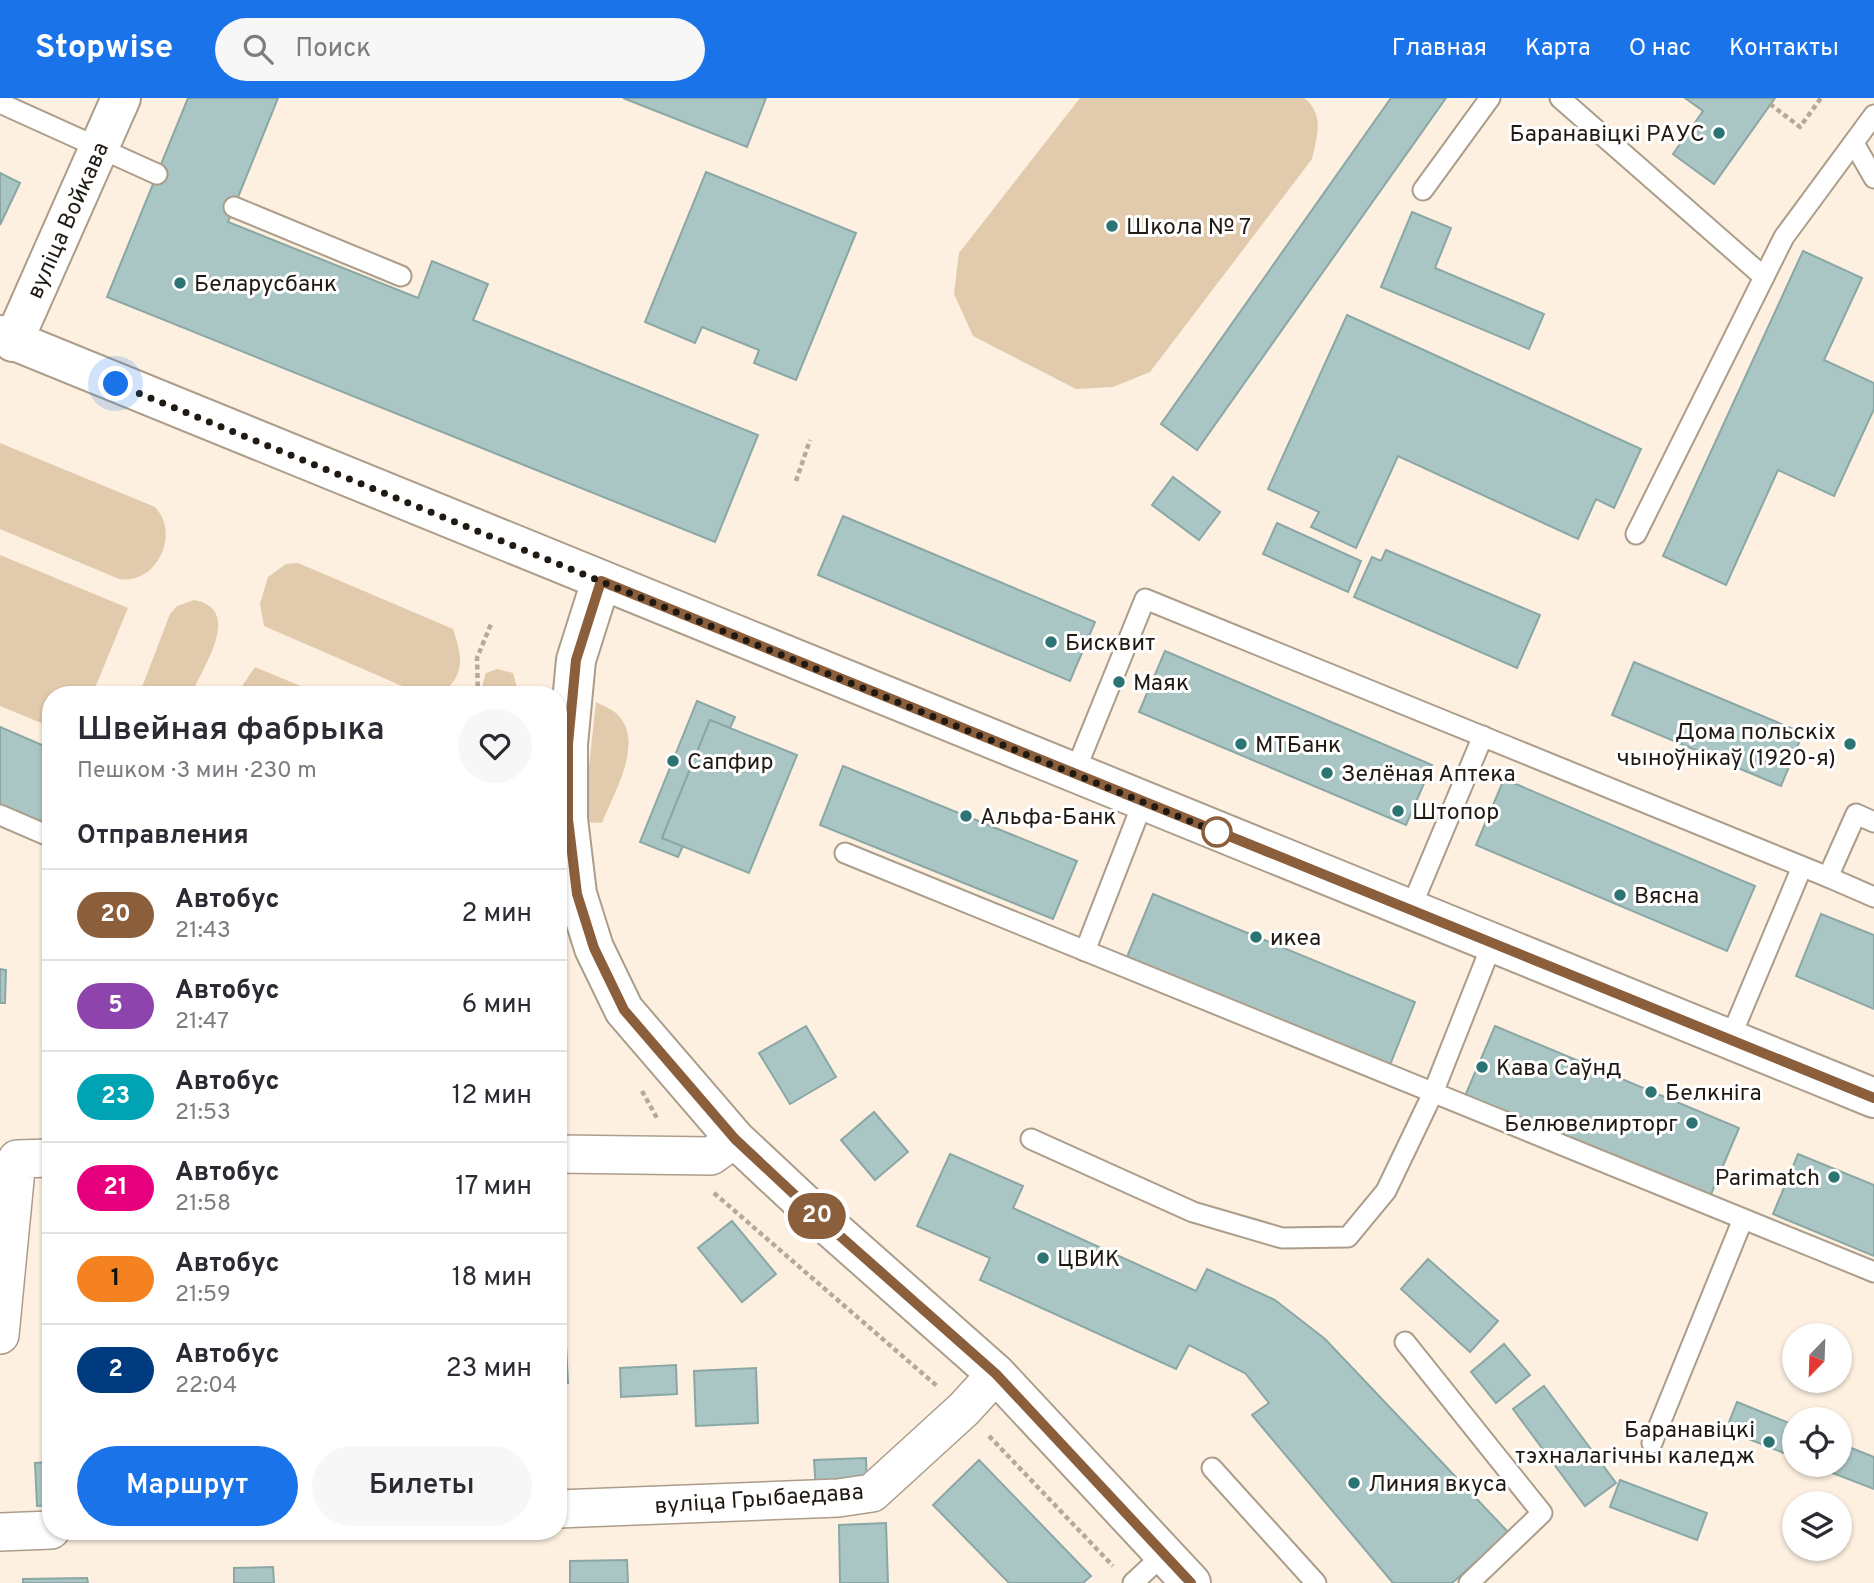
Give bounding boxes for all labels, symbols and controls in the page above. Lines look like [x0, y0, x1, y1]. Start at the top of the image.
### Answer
search box [215, 18, 705, 81]
text: Stopwise [35, 28, 173, 70]
icon: search [239, 30, 277, 68]
text: Поиск [295, 33, 371, 66]
text: Главная [1392, 34, 1487, 64]
text: Карта [1525, 34, 1591, 64]
text: О нас [1629, 34, 1691, 64]
text: Контакты [1729, 34, 1839, 64]
place label: Баранавіцкі РАУС [1510, 121, 1705, 150]
marker: Баранавіцкі РАУС [1711, 125, 1727, 141]
street label: вуліца Войкава [22, 138, 117, 304]
place label: Школа № 7 [1126, 214, 1251, 243]
marker: Школа № 7 [1104, 218, 1120, 234]
place label: Беларусбанк [194, 271, 337, 300]
marker: Беларусбанк [172, 275, 188, 291]
your location [98, 366, 133, 401]
place label: Бисквит [1065, 630, 1155, 659]
marker: Бисквит [1043, 634, 1059, 650]
place label: Маяк [1133, 670, 1189, 699]
marker: Маяк [1111, 674, 1127, 690]
button: heart [458, 709, 532, 783]
text: Швейная фабрыка [77, 710, 385, 752]
place label: Дома польскіх чыноўнікаў (1920-я) [1616, 719, 1836, 774]
place label: МТБанк [1255, 732, 1341, 761]
marker: МТБанк [1233, 736, 1249, 752]
marker: Дома польскіх чыноўнікаў (1920-я) [1842, 736, 1858, 752]
place label: Сапфир [687, 749, 773, 778]
marker: Сапфир [665, 753, 681, 769]
text: Пешком · 3 мин · 230 m [77, 757, 317, 786]
place label: Зелёная Аптека [1341, 761, 1516, 790]
marker: Зелёная Аптека [1319, 765, 1335, 781]
place label: Штопор [1412, 799, 1499, 828]
marker: Штопор [1390, 803, 1406, 819]
place label: Альфа-Банк [980, 804, 1117, 833]
marker: Альфа-Банк [958, 808, 974, 824]
unlabelled marker [1202, 817, 1232, 847]
text: Отправления [77, 820, 249, 853]
place label: Вясна [1634, 883, 1699, 912]
text: Автобус [175, 884, 280, 917]
marker: Вясна [1612, 887, 1628, 903]
text: 2 мин [461, 898, 532, 931]
text: 20 [100, 900, 131, 930]
text: 21:43 [175, 917, 231, 946]
place label: икеа [1270, 925, 1321, 954]
marker: икеа [1248, 929, 1264, 945]
text: Автобус [175, 975, 280, 1008]
text: 6 мин [462, 989, 532, 1022]
text: 5 [108, 991, 123, 1021]
text: 21:47 [175, 1008, 229, 1037]
place label: Кава Саўнд [1496, 1055, 1622, 1084]
marker: Кава Саўнд [1474, 1059, 1490, 1075]
text: Автобус [175, 1066, 280, 1099]
text: 12 мин [452, 1080, 532, 1113]
place label: Белкніга [1665, 1080, 1762, 1109]
text: 23 [101, 1082, 130, 1112]
marker: Белкніга [1643, 1084, 1659, 1100]
text: 21:53 [175, 1099, 231, 1128]
place label: Белювелирторг [1504, 1111, 1678, 1140]
marker: Белювелирторг [1684, 1115, 1700, 1131]
text: Автобус [175, 1157, 280, 1190]
place label: Parimatch [1715, 1165, 1820, 1194]
marker: Parimatch [1826, 1169, 1842, 1185]
text: 17 мин [455, 1171, 532, 1204]
text: 21 [103, 1173, 128, 1203]
text: 21:58 [175, 1190, 231, 1219]
line badge: 20 [786, 1193, 848, 1239]
text: 20 [802, 1201, 832, 1231]
place label: ЦВИК [1057, 1246, 1120, 1275]
text: Автобус [175, 1248, 280, 1281]
marker: ЦВИК [1035, 1250, 1051, 1266]
text: 18 мин [452, 1262, 532, 1295]
text: 1 [111, 1264, 120, 1294]
text: 21:59 [175, 1281, 231, 1310]
north arrow [1782, 1323, 1852, 1393]
map controls [1782, 1323, 1852, 1561]
text: Автобус [175, 1339, 280, 1372]
text: 23 мин [446, 1353, 532, 1386]
text: 2 [108, 1355, 123, 1385]
text: 22:04 [175, 1372, 237, 1401]
button: locate [1782, 1407, 1852, 1477]
place label: Баранавіцкі тэхналагічны каледж [1515, 1417, 1755, 1472]
marker: Баранавіцкі тэхналагічны каледж [1761, 1434, 1777, 1450]
button: Маршрут [77, 1446, 298, 1526]
button: Билеты [312, 1446, 532, 1526]
place label: Линия вкуса [1368, 1471, 1507, 1500]
marker: Линия вкуса [1346, 1475, 1362, 1491]
street label: вуліца Грыбаедава [654, 1479, 865, 1522]
button: layers [1782, 1491, 1852, 1561]

